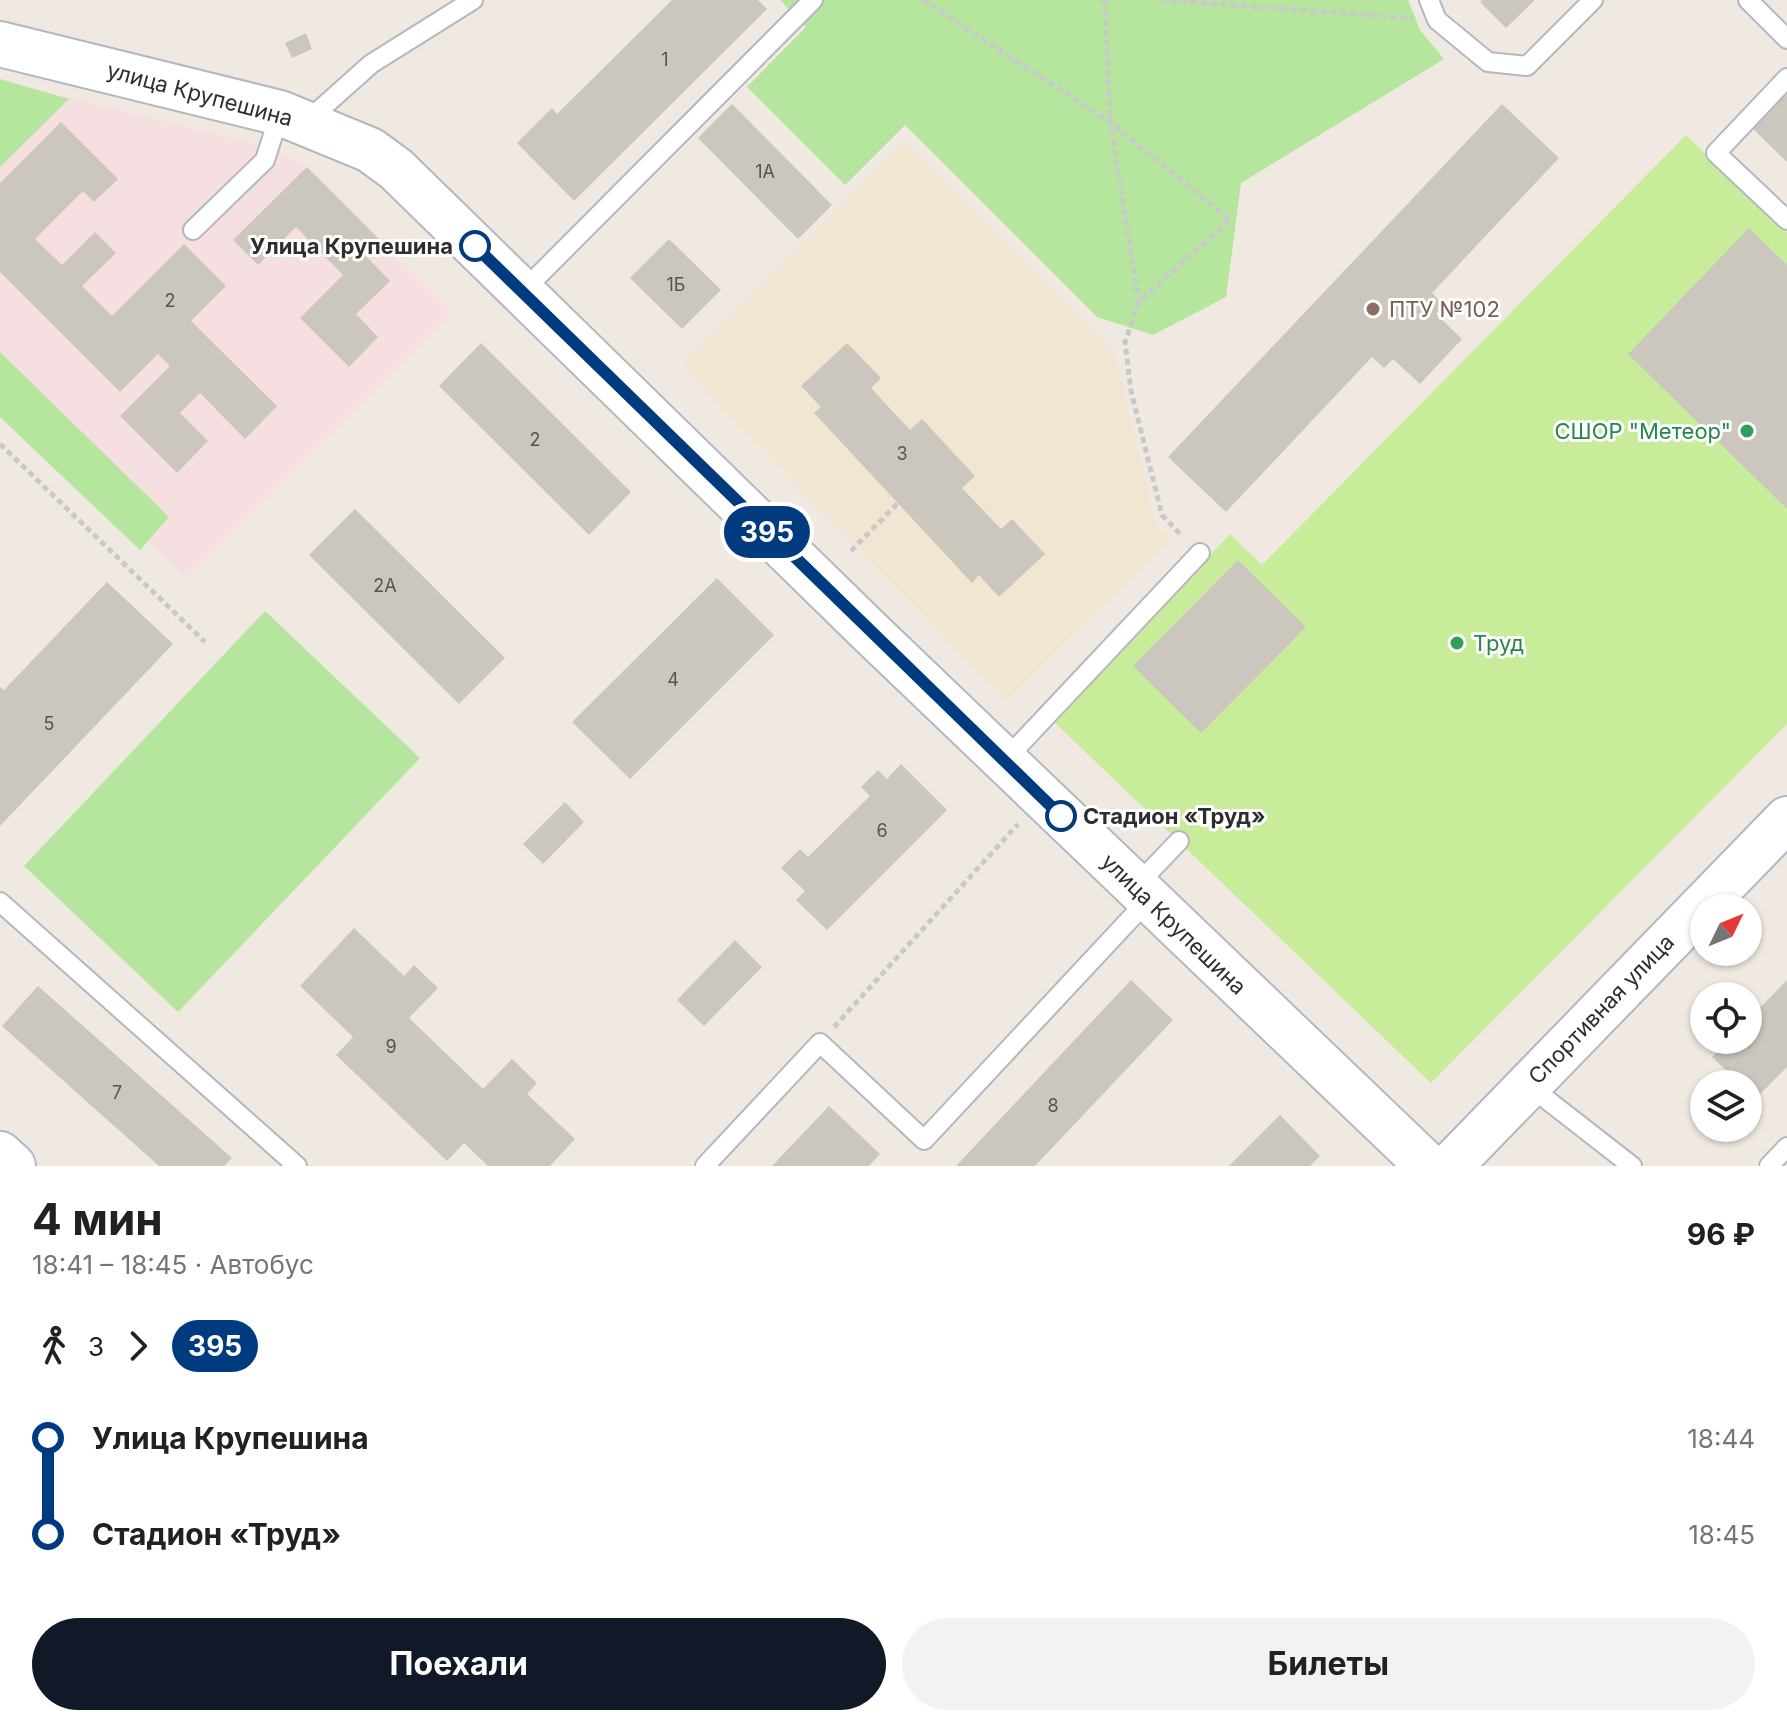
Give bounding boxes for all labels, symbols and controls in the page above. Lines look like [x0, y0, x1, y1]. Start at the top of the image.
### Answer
house number: 1 [661, 49, 669, 70]
street label: улица Крупешина [104, 57, 296, 131]
house number: 1А [755, 161, 775, 182]
marker: Улица Крупешина [460, 231, 490, 261]
place label: Улица Крупешина [250, 233, 453, 259]
house number: 1Б [667, 274, 685, 295]
house number: 2 [165, 290, 175, 311]
place label: ПТУ №102 [1389, 296, 1500, 322]
marker: ПТУ №102 [1364, 300, 1382, 318]
place label: СШОР "Метеор" [1555, 418, 1731, 444]
marker: СШОР "Метеор" [1738, 422, 1756, 440]
house number: 2 [530, 429, 540, 450]
house number: 3 [896, 443, 908, 464]
line badge: 395 [721, 506, 813, 558]
text: 395 [740, 515, 794, 549]
house number: 2А [373, 575, 397, 596]
place label: Труд [1473, 630, 1524, 656]
marker: Труд [1448, 634, 1466, 652]
house number: 4 [667, 669, 679, 690]
house number: 5 [44, 713, 54, 734]
marker: Стадион «Труд» [1046, 801, 1076, 831]
place label: Стадион «Труд» [1083, 803, 1266, 829]
house number: 6 [876, 820, 888, 841]
street label: улица Крупешина [1096, 848, 1252, 1000]
north arrow [1690, 894, 1762, 966]
map controls [1690, 894, 1762, 1142]
street label: Спортивная улица [1523, 929, 1679, 1089]
button: locate [1690, 982, 1762, 1054]
house number: 9 [385, 1036, 397, 1057]
button: layers [1690, 1070, 1762, 1142]
house number: 7 [112, 1082, 122, 1103]
house number: 8 [1047, 1095, 1059, 1116]
text: 4 мин [32, 1192, 163, 1246]
text: 96 ₽ [1687, 1216, 1755, 1252]
text: 18:41 – 18:45 · Автобус [32, 1249, 314, 1280]
icon: walk [32, 1324, 76, 1368]
icon: forward [116, 1324, 160, 1368]
text: 395 [188, 1329, 242, 1363]
text: 3 [88, 1331, 104, 1362]
text: Улица Крупешина [92, 1420, 369, 1456]
text: 18:44 [1687, 1423, 1755, 1454]
text: Стадион «Труд» [92, 1516, 341, 1552]
text: 18:45 [1688, 1519, 1755, 1550]
button: Поехали [32, 1618, 886, 1710]
button: Билеты [902, 1618, 1755, 1710]

